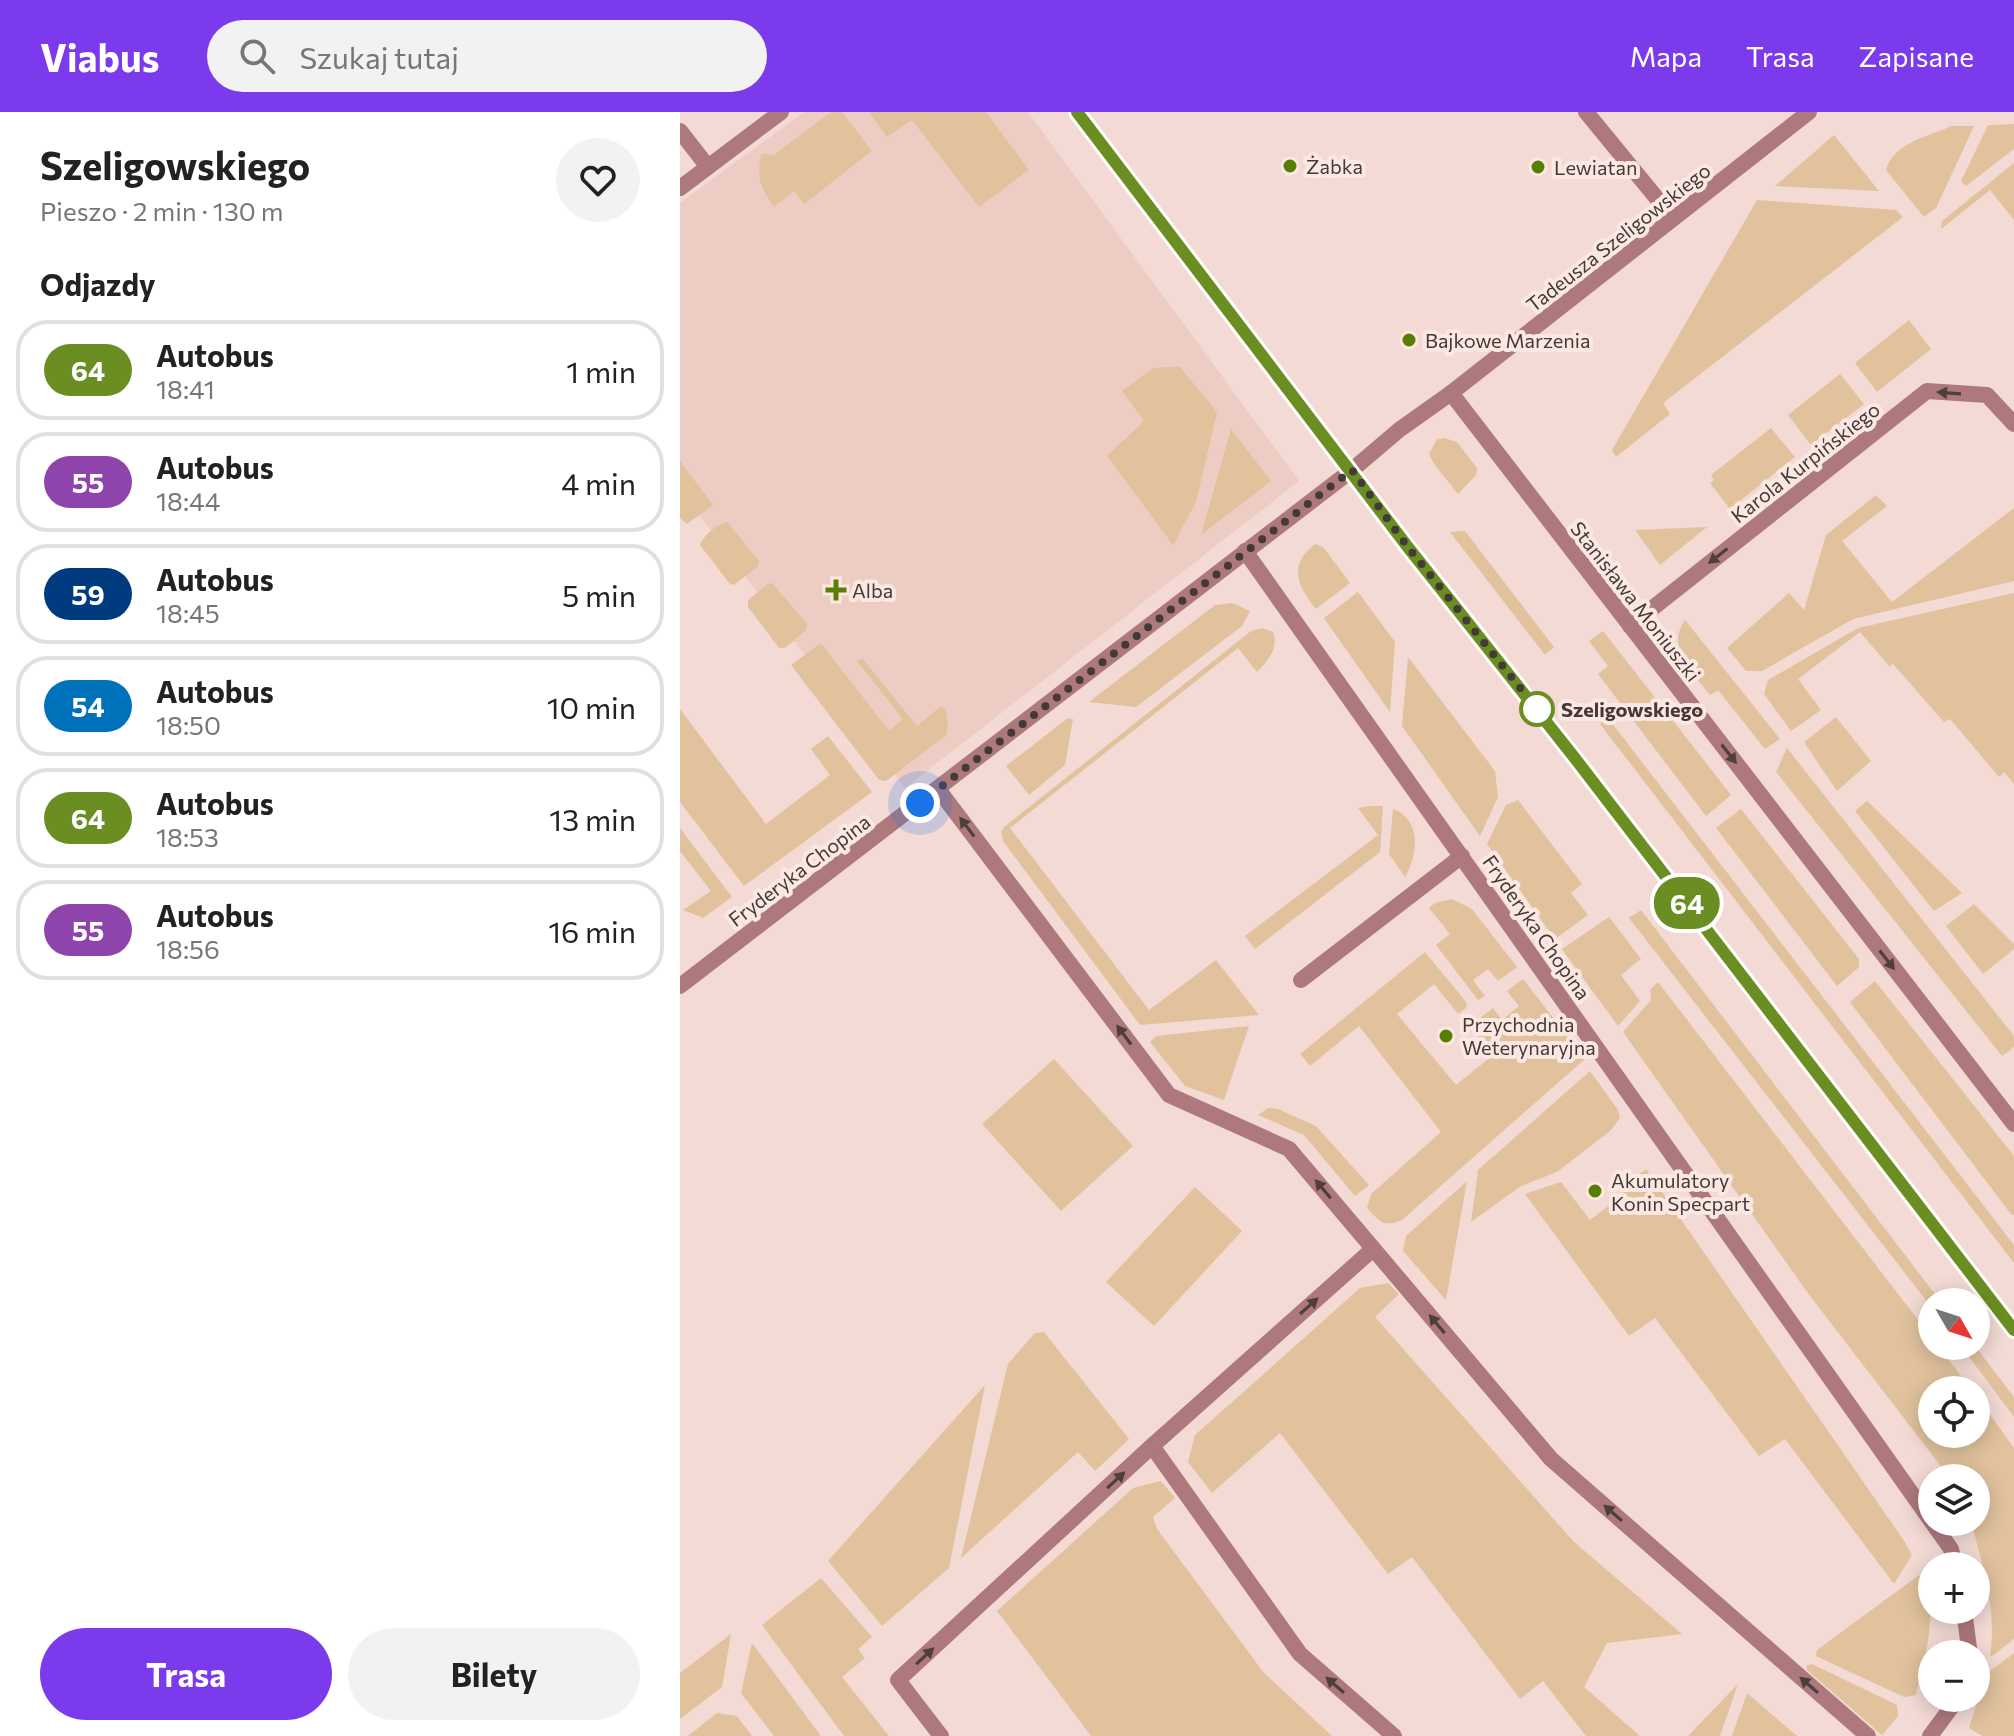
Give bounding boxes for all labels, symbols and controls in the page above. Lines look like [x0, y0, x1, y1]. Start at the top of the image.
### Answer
search box [207, 20, 767, 92]
text: Viabus [40, 33, 159, 80]
icon: search [235, 34, 279, 78]
text: Szukaj tutaj [299, 38, 459, 75]
text: Mapa [1630, 39, 1702, 73]
text: Trasa [1746, 39, 1815, 73]
text: Zapisane [1859, 39, 1974, 73]
button: heart [556, 138, 640, 222]
text: Szeligowskiego [40, 141, 310, 188]
place label: Żabka [1306, 154, 1363, 178]
place label: Lewiatan [1554, 155, 1637, 179]
marker: Żabka [1281, 157, 1299, 175]
street label: Tadeusza Szeligowskiego [1521, 158, 1715, 316]
marker: Lewiatan [1529, 158, 1547, 176]
text: Pieszo · 2 min · 130 m [40, 195, 283, 226]
text: Odjazdy [40, 265, 156, 302]
place label: Bajkowe Marzenia [1425, 328, 1590, 352]
marker: Bajkowe Marzenia [1400, 331, 1418, 349]
text: Autobus [156, 336, 274, 373]
text: 1 min [566, 352, 636, 389]
text: 64 [71, 353, 105, 387]
text: 18:41 [156, 373, 215, 404]
one-way arrow [1936, 386, 1961, 399]
street label: Karola Kurpińskiego [1726, 397, 1884, 527]
text: Autobus [156, 448, 274, 485]
text: 4 min [561, 464, 636, 501]
text: 55 [72, 465, 104, 499]
text: 18:44 [156, 485, 220, 516]
street label: Stanisława Moniuszki [1566, 516, 1706, 686]
one-way arrow [1708, 547, 1728, 564]
text: Autobus [156, 560, 274, 597]
text: 5 min [562, 576, 636, 613]
text: 59 [71, 577, 105, 611]
place label: Alba [852, 578, 893, 602]
marker: Alba [827, 581, 845, 599]
text: 18:45 [156, 597, 220, 628]
text: Autobus [156, 672, 274, 709]
text: 10 min [547, 688, 636, 725]
text: 54 [71, 689, 105, 723]
marker: Szeligowskiego [1520, 692, 1554, 726]
place label: Szeligowskiego [1561, 697, 1703, 721]
text: 18:50 [156, 709, 221, 740]
one-way arrow [1720, 744, 1736, 764]
your location [900, 783, 940, 823]
text: Autobus [156, 784, 274, 821]
text: 13 min [549, 800, 636, 837]
text: 64 [71, 801, 105, 835]
street label: Fryderyka Chopina [724, 809, 874, 931]
one-way arrow [959, 816, 975, 838]
text: 18:53 [156, 821, 219, 852]
street label: Fryderyka Chopina [1478, 850, 1596, 1004]
line badge: 64 [1651, 877, 1723, 929]
text: 64 [1670, 886, 1704, 920]
text: Autobus [156, 896, 274, 933]
text: 16 min [548, 912, 636, 949]
text: 55 [72, 913, 104, 947]
text: 18:56 [156, 933, 220, 964]
one-way arrow [1879, 950, 1895, 970]
place label: Przychodnia Weterynaryjna [1462, 1012, 1596, 1059]
one-way arrow [1116, 1024, 1132, 1045]
marker: Przychodnia Weterynaryjna [1437, 1027, 1455, 1045]
place label: Akumulatory Konin Specpart [1611, 1168, 1750, 1215]
one-way arrow [1315, 1180, 1332, 1200]
marker: Akumulatory Konin Specpart [1586, 1182, 1604, 1200]
north arrow [1918, 1288, 1990, 1360]
map controls [1918, 1288, 1990, 1712]
one-way arrow [1299, 1298, 1319, 1315]
one-way arrow [1429, 1314, 1446, 1334]
button: locate [1918, 1376, 1990, 1448]
button: layers [1918, 1464, 1990, 1536]
one-way arrow [1106, 1471, 1125, 1489]
one-way arrow [1604, 1505, 1623, 1523]
button: + [1918, 1552, 1990, 1624]
button: Trasa [40, 1628, 332, 1720]
button: Bilety [348, 1628, 640, 1720]
button: − [1918, 1640, 1990, 1712]
one-way arrow [915, 1647, 934, 1665]
one-way arrow [1326, 1676, 1345, 1694]
one-way arrow [1799, 1676, 1819, 1694]

